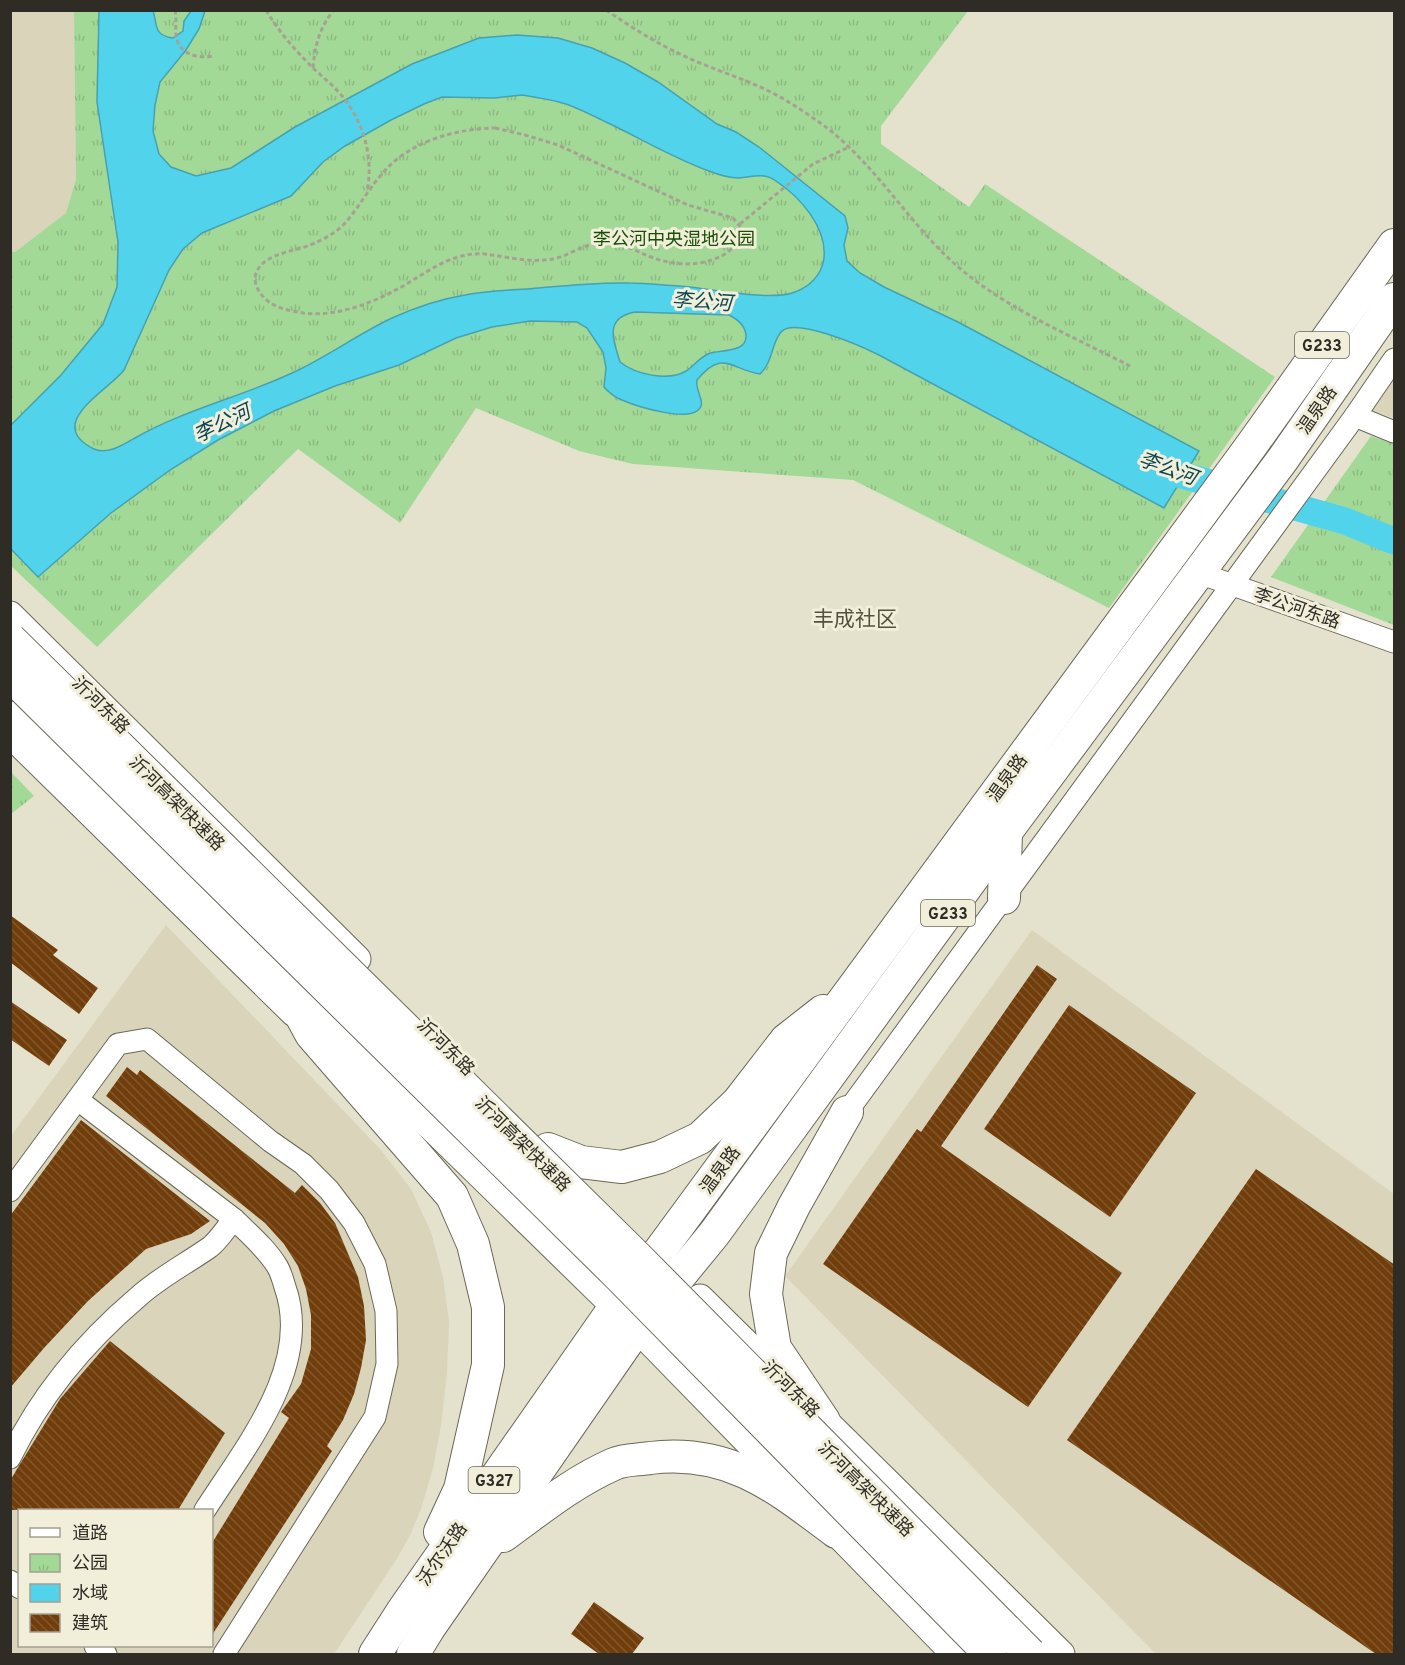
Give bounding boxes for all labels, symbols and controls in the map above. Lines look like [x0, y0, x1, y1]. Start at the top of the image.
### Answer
park label: 李公河中央湿地公园 [593, 229, 755, 252]
water label: 李公河 [671, 288, 737, 318]
road number: G233 [1295, 332, 1349, 358]
street label: 温泉路 [1293, 382, 1343, 440]
water label: 李公河 [190, 398, 259, 450]
water label: 李公河 [1135, 447, 1204, 494]
street label: 李公河东路 [1250, 584, 1343, 635]
district label: 丰成社区 [813, 607, 897, 634]
street label: 沂河东路 [66, 672, 134, 740]
street label: 温泉路 [983, 750, 1033, 807]
street label: 沂河高架快速路 [123, 751, 229, 857]
road number: G233 [921, 900, 975, 926]
street label: 沂河东路 [411, 1014, 479, 1082]
street label: 沂河高架快速路 [469, 1092, 575, 1198]
street label: 温泉路 [696, 1142, 746, 1199]
street label: 沂河东路 [756, 1356, 824, 1424]
street label: 沂河高架快速路 [812, 1437, 918, 1543]
road number: G327 [468, 1467, 520, 1493]
legend [18, 1509, 213, 1647]
street label: 沃尔沃路 [413, 1519, 473, 1591]
text: 道路 [72, 1523, 108, 1546]
text: 公园 [72, 1553, 108, 1576]
text: 水域 [72, 1583, 108, 1606]
text: 建筑 [72, 1613, 108, 1636]

